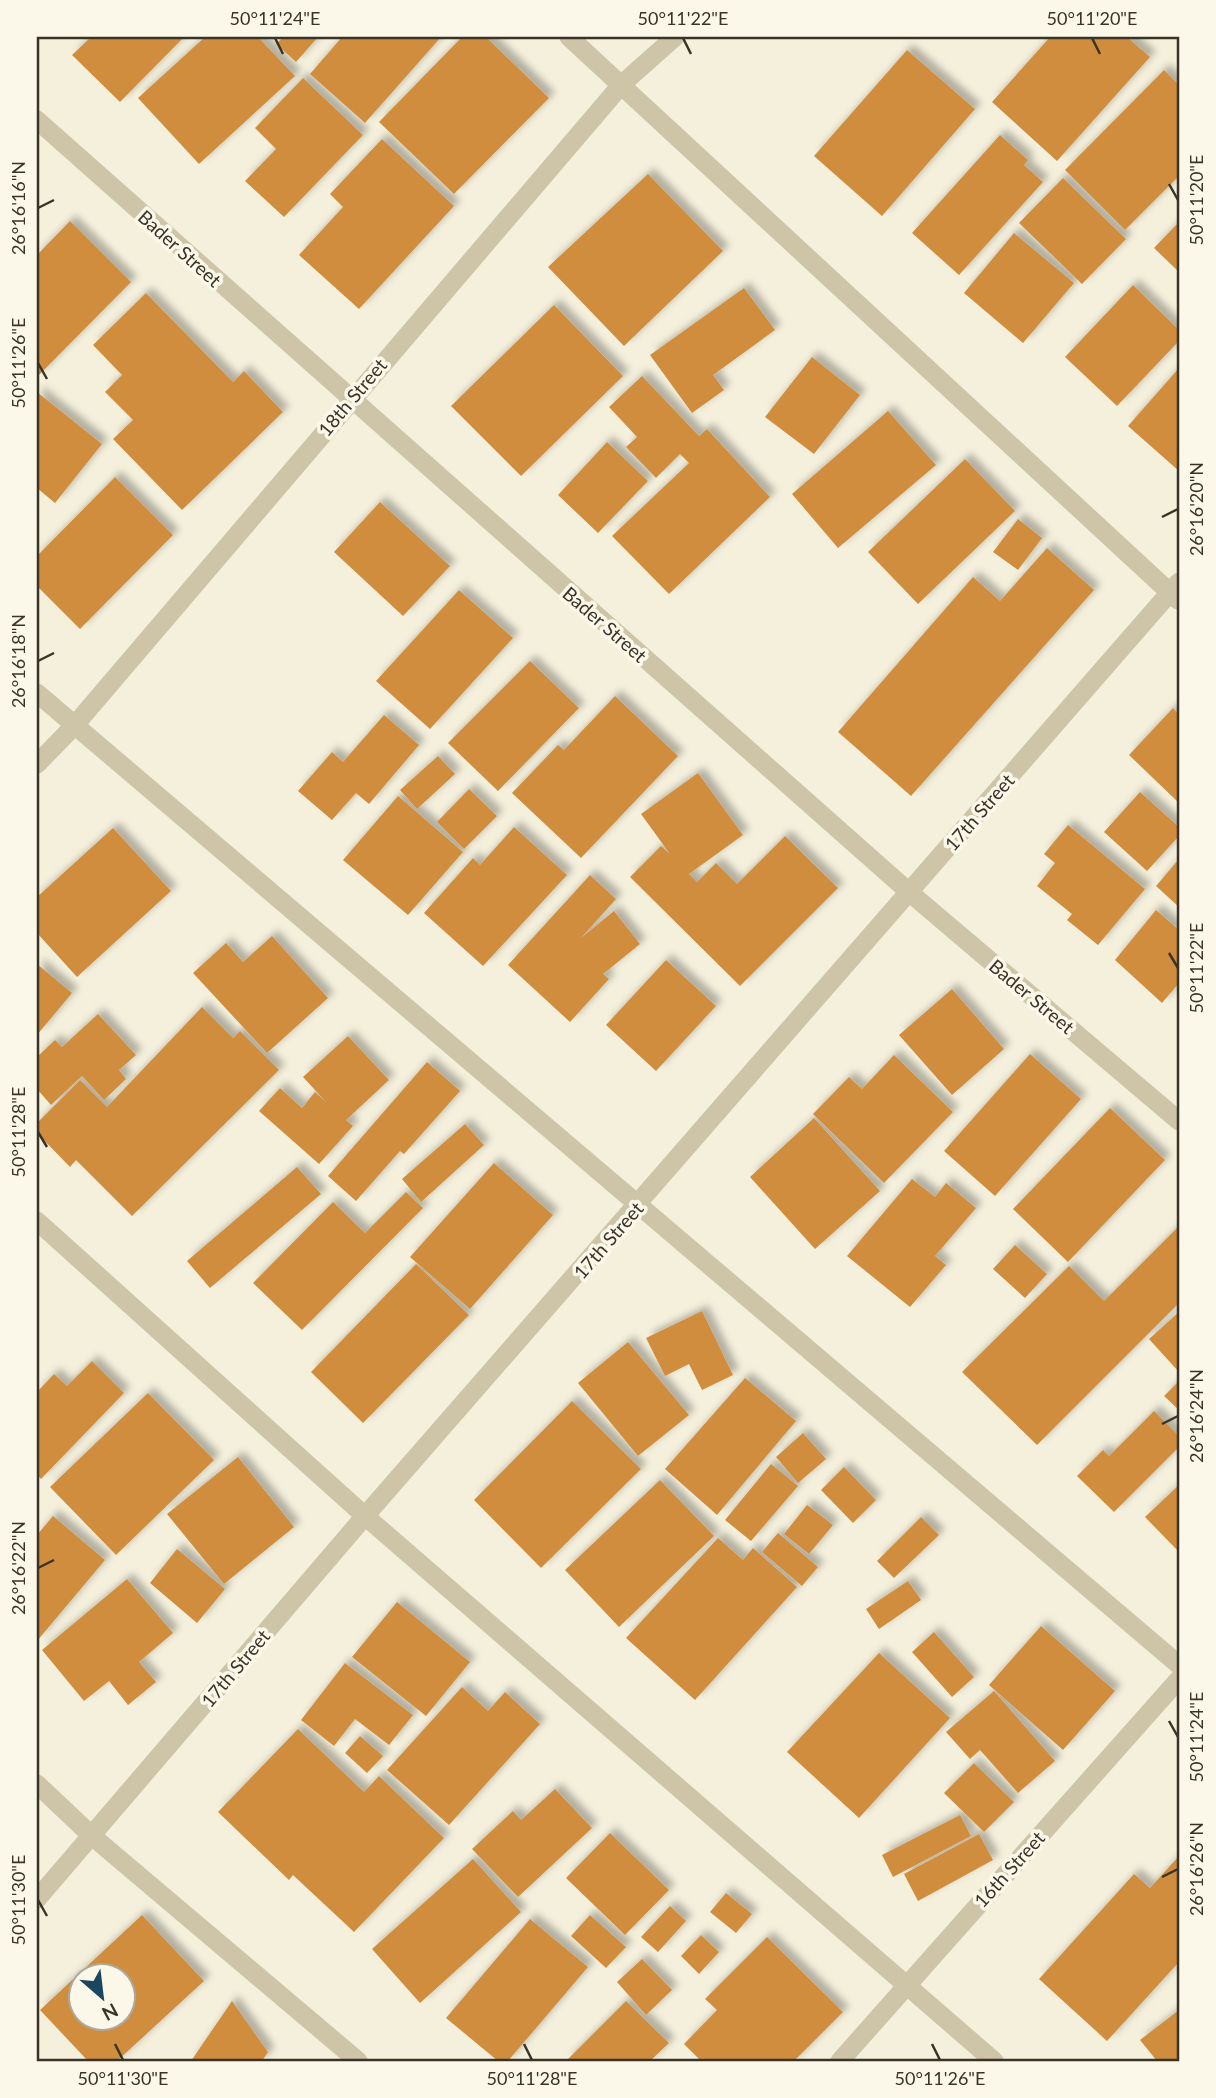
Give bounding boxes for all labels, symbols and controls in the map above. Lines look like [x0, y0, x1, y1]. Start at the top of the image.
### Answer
text: 50°11'24"E [230, 7, 320, 29]
text: 50°11'22"E [638, 7, 728, 29]
text: 50°11'20"E [1047, 7, 1137, 29]
text: 50°11'20"E [1185, 155, 1207, 245]
text: 26°16'16"N [7, 161, 29, 255]
street label: Bader Street [134, 205, 226, 291]
text: 50°11'26"E [7, 318, 29, 408]
street label: 18th Street [313, 353, 391, 441]
text: 26°16'20"N [1185, 462, 1207, 556]
street label: Bader Street [558, 581, 652, 667]
text: 26°16'18"N [7, 614, 29, 708]
street label: 17th Street [939, 769, 1019, 855]
text: 50°11'22"E [1185, 923, 1207, 1013]
street label: Bader Street [985, 954, 1079, 1038]
text: 50°11'28"E [7, 1087, 29, 1177]
street label: 17th Street [568, 1197, 648, 1283]
text: 26°16'24"N [1185, 1369, 1207, 1463]
text: 26°16'22"N [7, 1521, 29, 1615]
street label: 17th Street [196, 1624, 274, 1712]
text: 50°11'24"E [1185, 1692, 1207, 1782]
text: 26°16'26"N [1185, 1822, 1207, 1916]
street label: 16th Street [969, 1826, 1049, 1912]
text: 50°11'30"E [7, 1855, 29, 1945]
north arrow [66, 1962, 136, 2032]
text: N [98, 1999, 122, 2026]
text: 50°11'30"E [78, 2067, 168, 2089]
text: 50°11'28"E [487, 2067, 577, 2089]
text: 50°11'26"E [895, 2067, 985, 2089]

